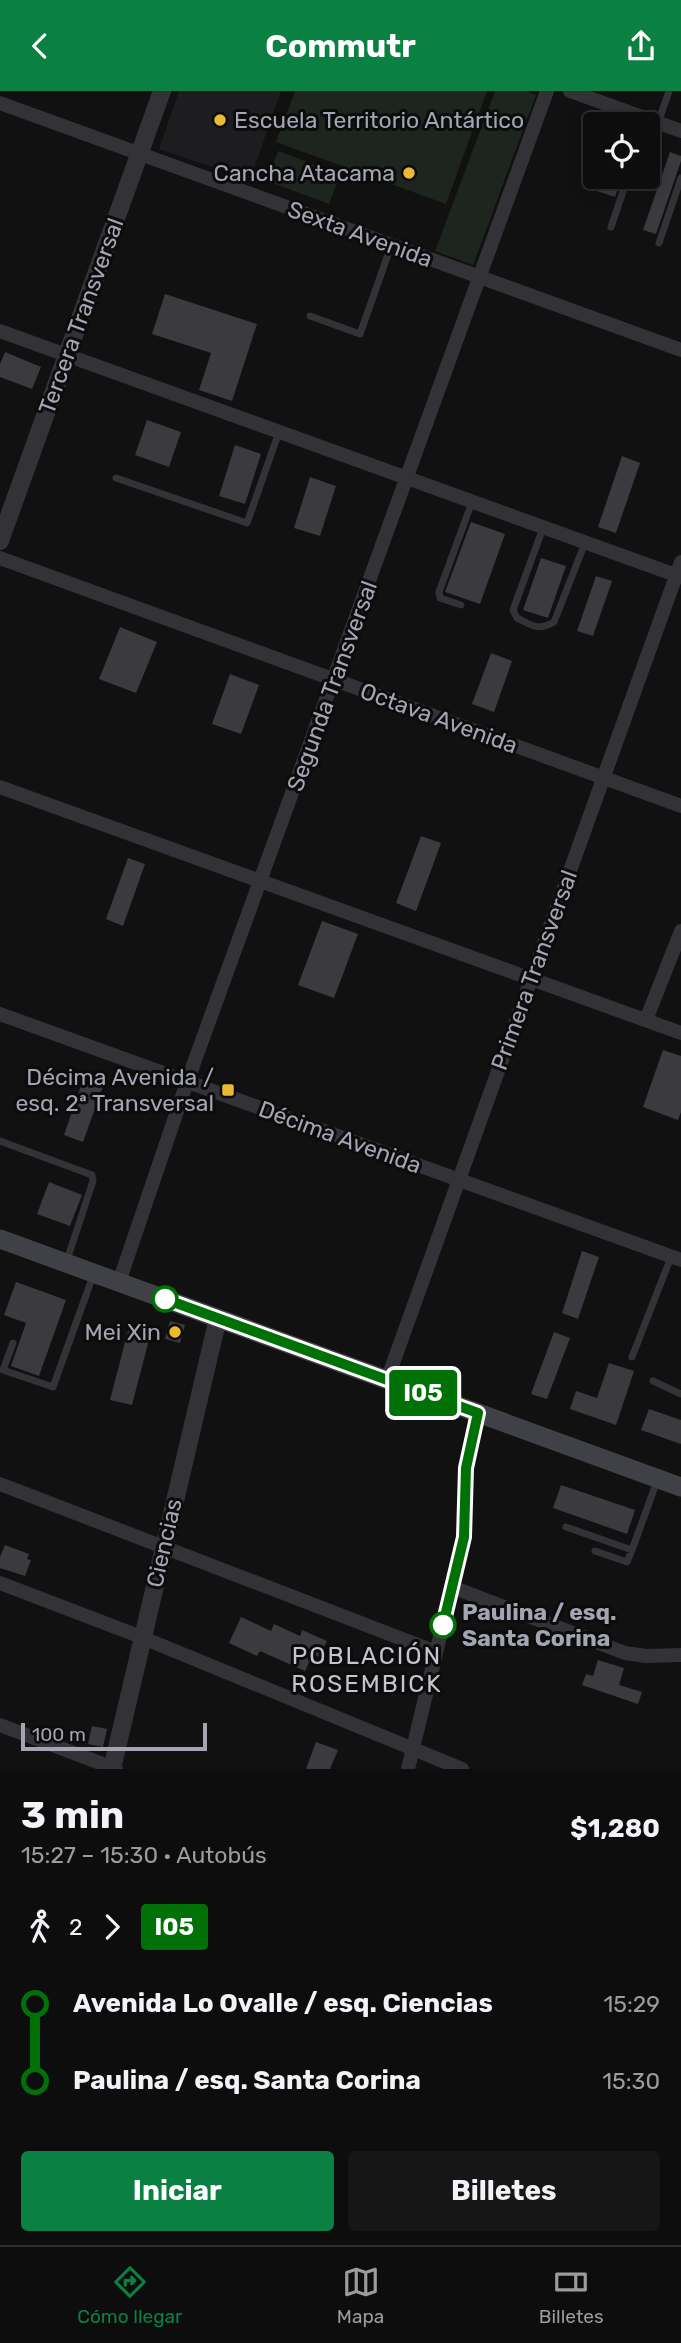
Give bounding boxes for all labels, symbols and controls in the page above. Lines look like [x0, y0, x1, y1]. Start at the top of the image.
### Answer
icon: back [21, 27, 59, 65]
text: Commutr [265, 27, 416, 65]
icon: share [622, 27, 660, 65]
place label: Escuela Territorio Antártico [234, 106, 524, 134]
marker: Escuela Territorio Antártico [212, 112, 228, 128]
map controls [583, 112, 660, 189]
button: locate [583, 112, 660, 189]
place label: Cancha Atacama [214, 159, 395, 187]
marker: Cancha Atacama [401, 165, 417, 181]
street label: Sexta Avenida [284, 195, 436, 273]
street label: Tercera Transversal [33, 214, 129, 418]
street label: Segunda Transversal [281, 577, 383, 795]
street label: Octava Avenida [356, 677, 522, 759]
street label: Primera Transversal [485, 866, 583, 1074]
place label: Décima Avenida / esq. 2ª Transversal [15, 1063, 214, 1117]
marker: Décima Avenida / esq. 2ª Transversal [220, 1082, 236, 1098]
street label: Décima Avenida [255, 1095, 425, 1179]
unlabelled marker [152, 1286, 178, 1312]
place label: Mei Xin [85, 1318, 161, 1346]
marker: Mei Xin [167, 1324, 183, 1340]
line badge: I05 [383, 1370, 463, 1416]
text: I05 [403, 1379, 443, 1407]
street label: Ciencias [140, 1496, 188, 1590]
place label: Paulina / esq. Santa Corina [462, 1598, 617, 1652]
marker: Paulina / esq. Santa Corina [430, 1612, 456, 1638]
district label: POBLACIÓN ROSEMBICK [291, 1642, 443, 1698]
scale bar [21, 1720, 206, 1752]
text: 100 m [32, 1723, 86, 1746]
text: 3 min [21, 1792, 124, 1838]
text: $1,280 [570, 1813, 660, 1844]
text: 15:27 – 15:30 · Autobús [21, 1841, 267, 1869]
icon: walk [21, 1908, 59, 1946]
icon: forward [93, 1908, 131, 1946]
text: 2 [69, 1913, 83, 1941]
text: I05 [155, 1913, 194, 1941]
text: Avenida Lo Ovalle / esq. Ciencias [73, 1988, 493, 2019]
text: 15:29 [603, 1990, 660, 2018]
text: Paulina / esq. Santa Corina [73, 2065, 421, 2096]
text: 15:30 [602, 2067, 660, 2095]
button: Iniciar [21, 2151, 334, 2231]
button: Billetes [348, 2151, 660, 2231]
tab: Cómo llegar [77, 2263, 182, 2328]
tab: Mapa [337, 2263, 384, 2328]
tab: Billetes [539, 2263, 604, 2328]

